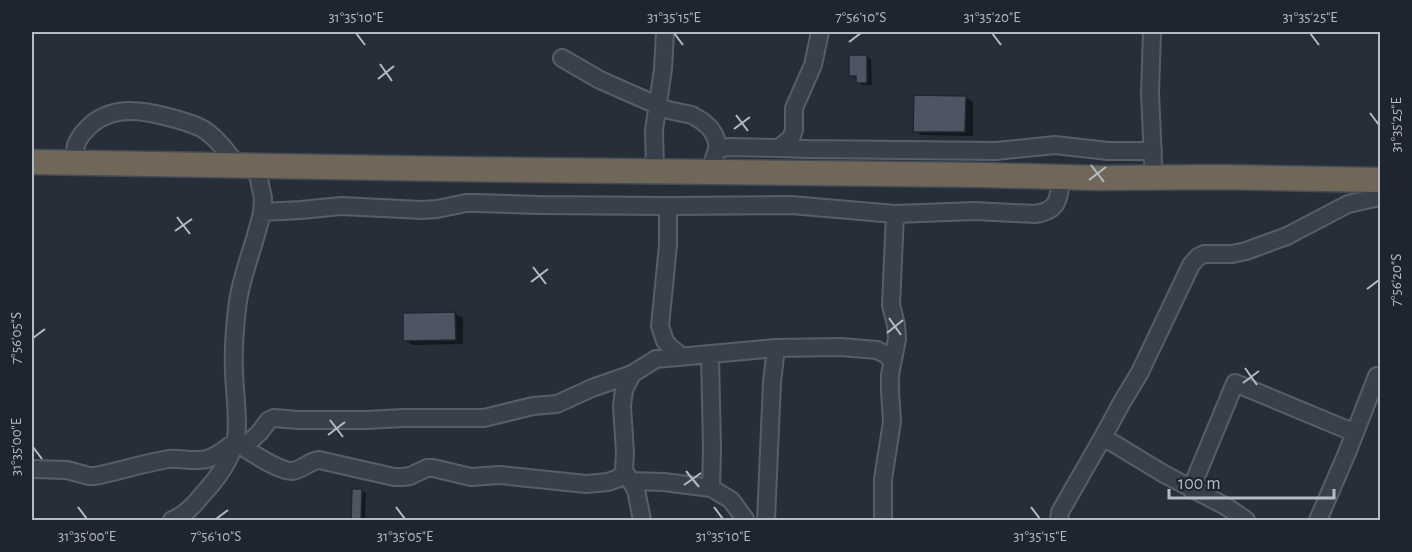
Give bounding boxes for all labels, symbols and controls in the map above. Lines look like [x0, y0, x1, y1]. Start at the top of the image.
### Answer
text: 31°35'10"E [328, 10, 384, 25]
text: 31°35'15"E [647, 10, 701, 25]
text: 7°56'10"S [836, 10, 886, 25]
text: 31°35'20"E [964, 10, 1020, 25]
text: 31°35'25"E [1282, 10, 1338, 25]
text: 31°35'25"E [1389, 97, 1404, 153]
text: 7°56'20"S [1389, 254, 1404, 306]
text: 7°56'05"S [9, 312, 24, 364]
text: 31°35'00"E [9, 418, 24, 476]
scale bar [1169, 462, 1334, 500]
text: 100 m [1178, 475, 1221, 493]
text: 31°35'00"E [58, 529, 116, 544]
text: 7°56'10"S [191, 529, 241, 544]
text: 31°35'05"E [377, 529, 433, 544]
text: 31°35'10"E [695, 529, 751, 544]
text: 31°35'15"E [1013, 529, 1067, 544]

